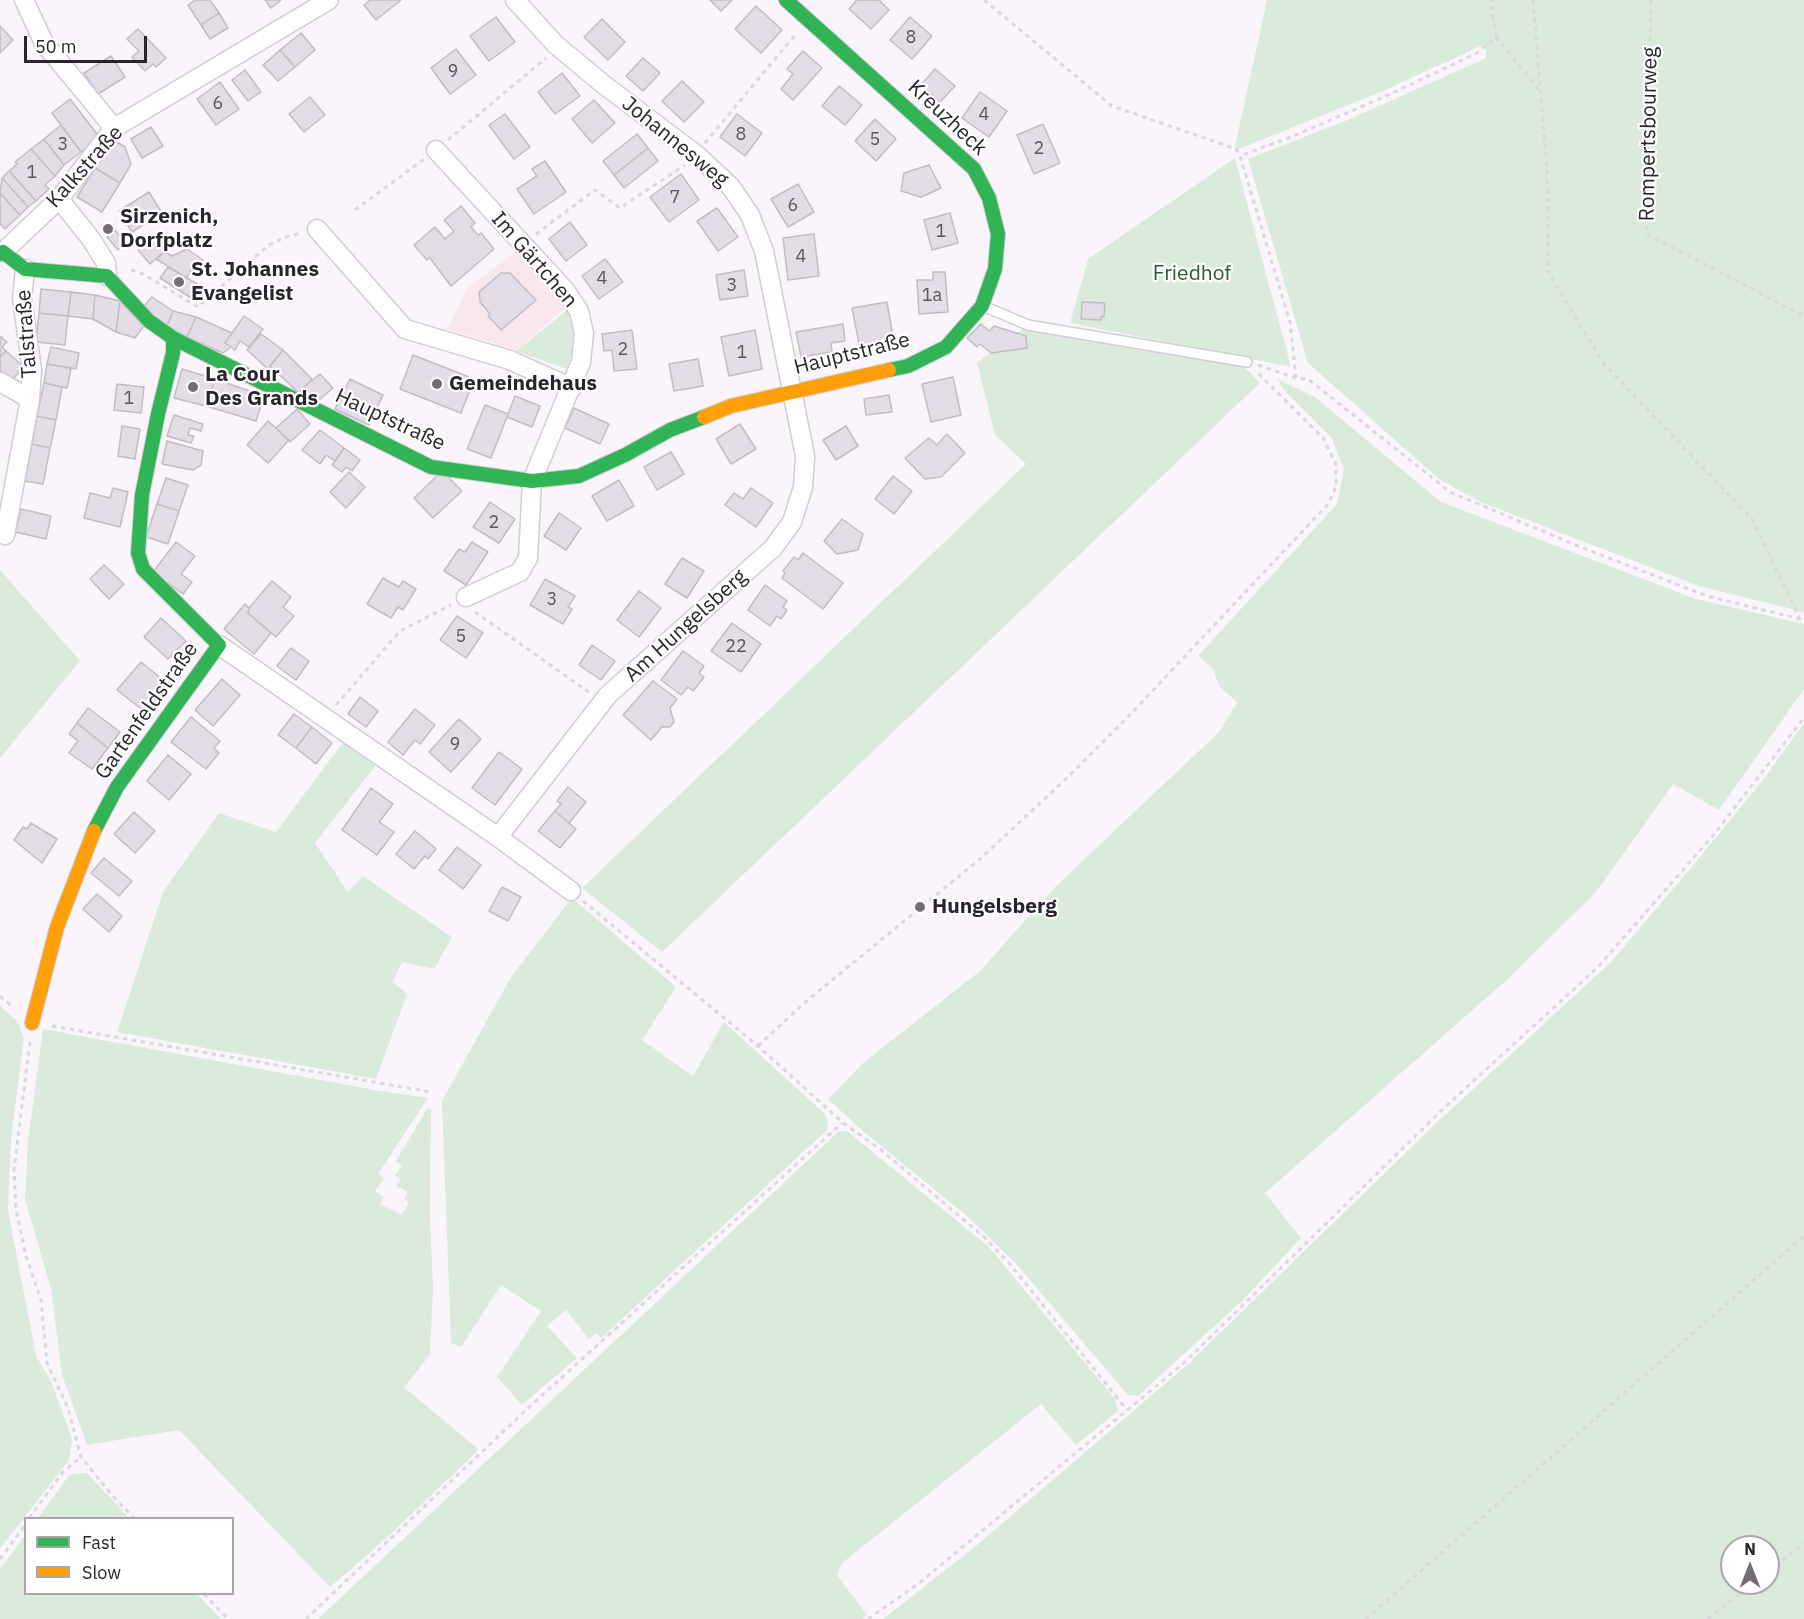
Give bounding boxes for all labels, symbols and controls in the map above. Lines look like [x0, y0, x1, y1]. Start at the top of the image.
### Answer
scale bar [27, 24, 150, 62]
house number: 8 [906, 27, 916, 49]
text: 50 m [35, 35, 77, 58]
street label: Rompertsbourweg [1635, 46, 1663, 222]
house number: 9 [448, 61, 458, 83]
street label: Kreuzheck [902, 75, 992, 161]
street label: Johannesweg [617, 91, 733, 193]
house number: 6 [213, 93, 223, 115]
house number: 4 [979, 104, 989, 126]
street label: Kalkstraße [41, 121, 129, 213]
house number: 8 [736, 124, 746, 146]
house number: 5 [870, 129, 880, 151]
house number: 3 [58, 134, 68, 156]
house number: 2 [1034, 138, 1044, 160]
house number: 1 [27, 162, 37, 184]
house number: 7 [670, 187, 680, 209]
house number: 6 [788, 195, 798, 217]
place label: Sirzenich, Dorfplatz [120, 204, 218, 254]
street label: Im Gärtchen [486, 207, 582, 313]
house number: 1 [936, 221, 946, 243]
marker: Sirzenich, Dorfplatz [101, 222, 115, 236]
house number: 4 [796, 246, 806, 268]
place label: St. Johannes Evangelist [191, 257, 319, 307]
park label: Friedhof [1153, 261, 1231, 287]
house number: 4 [597, 268, 607, 290]
marker: St. Johannes Evangelist [172, 275, 186, 289]
house number: 3 [727, 275, 737, 297]
house number: 1a [922, 285, 942, 307]
street label: Talstraße [11, 289, 43, 379]
street label: Hauptstraße [791, 327, 913, 381]
house number: 2 [618, 339, 628, 361]
house number: 1 [737, 342, 747, 364]
place label: La Cour Des Grands [205, 362, 318, 412]
place label: Gemeindehaus [449, 371, 597, 397]
marker: Gemeindehaus [430, 377, 444, 391]
marker: La Cour Des Grands [186, 380, 200, 394]
street label: Hauptstraße [331, 384, 449, 456]
house number: 1 [124, 388, 134, 410]
house number: 2 [489, 512, 499, 534]
street label: Am Hungelsberg [620, 564, 752, 688]
house number: 3 [547, 589, 557, 611]
house number: 5 [456, 626, 466, 648]
house number: 22 [725, 636, 747, 658]
street label: Gartenfeldstraße [90, 638, 204, 784]
house number: 9 [450, 734, 460, 756]
place label: Hungelsberg [932, 894, 1057, 920]
marker: Hungelsberg [913, 900, 927, 914]
legend [24, 1517, 234, 1595]
text: Fast [82, 1531, 116, 1554]
north arrow [1720, 1535, 1780, 1595]
text: N [1744, 1539, 1756, 1559]
text: Slow [82, 1561, 121, 1584]

